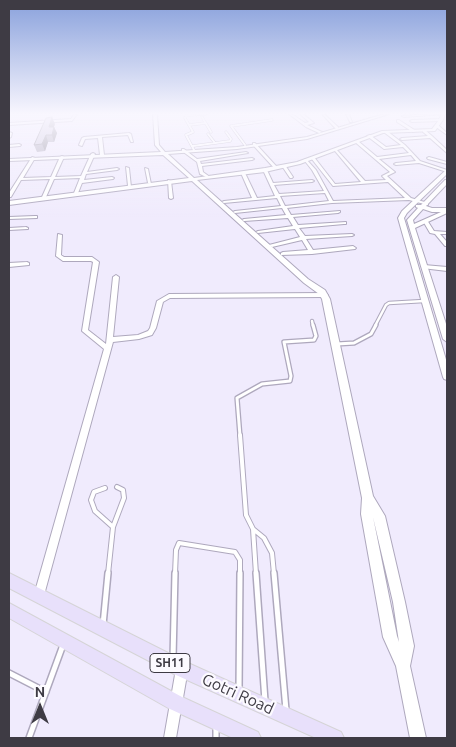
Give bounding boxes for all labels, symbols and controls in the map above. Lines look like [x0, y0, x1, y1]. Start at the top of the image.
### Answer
road number: SH11 [150, 654, 190, 672]
street label: Gotri Road [199, 670, 277, 718]
north arrow [15, 682, 65, 732]
text: N [35, 684, 45, 700]

